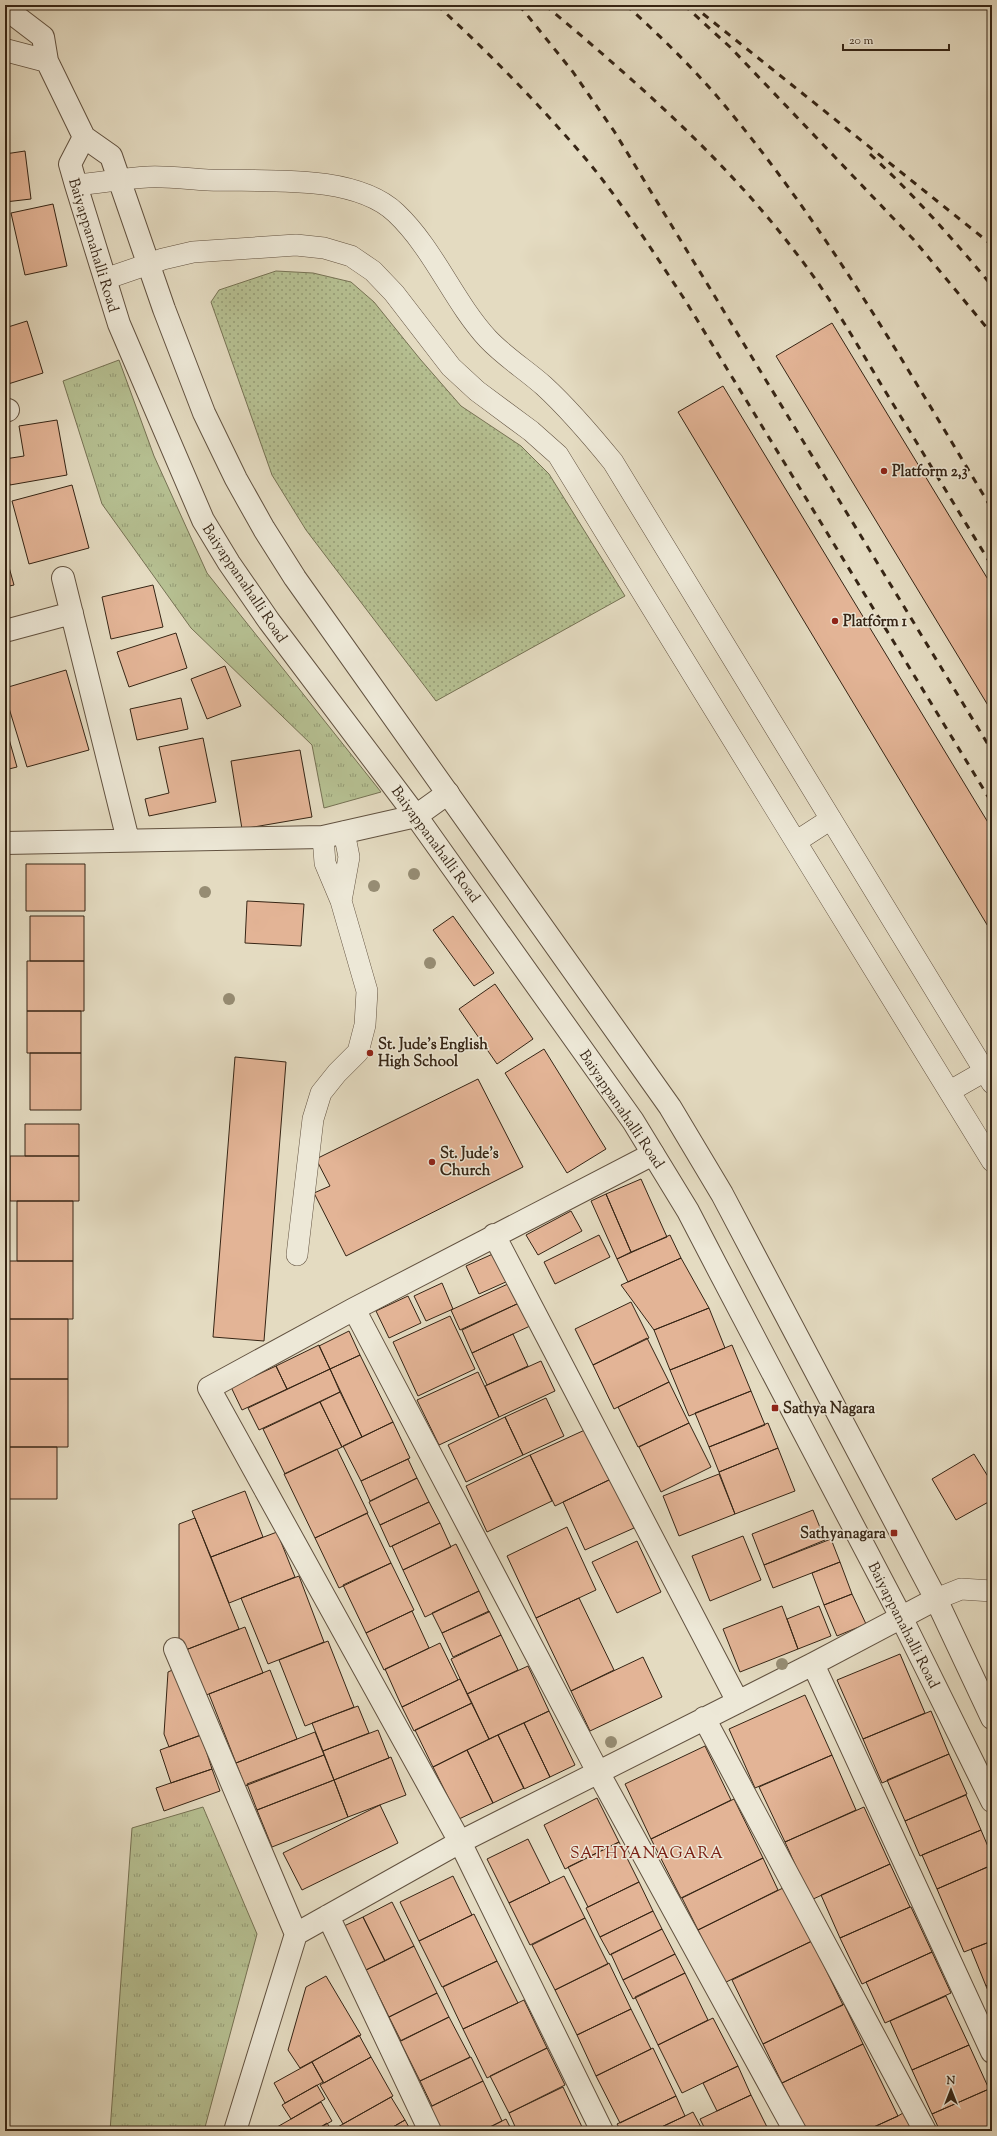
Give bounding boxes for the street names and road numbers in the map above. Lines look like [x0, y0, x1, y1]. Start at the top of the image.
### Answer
street label: Baiyappanahalli Road [62, 176, 123, 316]
street label: Baiyappanahalli Road [196, 520, 292, 648]
street label: Baiyappanahalli Road [385, 782, 485, 908]
street label: Baiyappanahalli Road [573, 1046, 669, 1174]
street label: Baiyappanahalli Road [862, 1559, 944, 1693]

